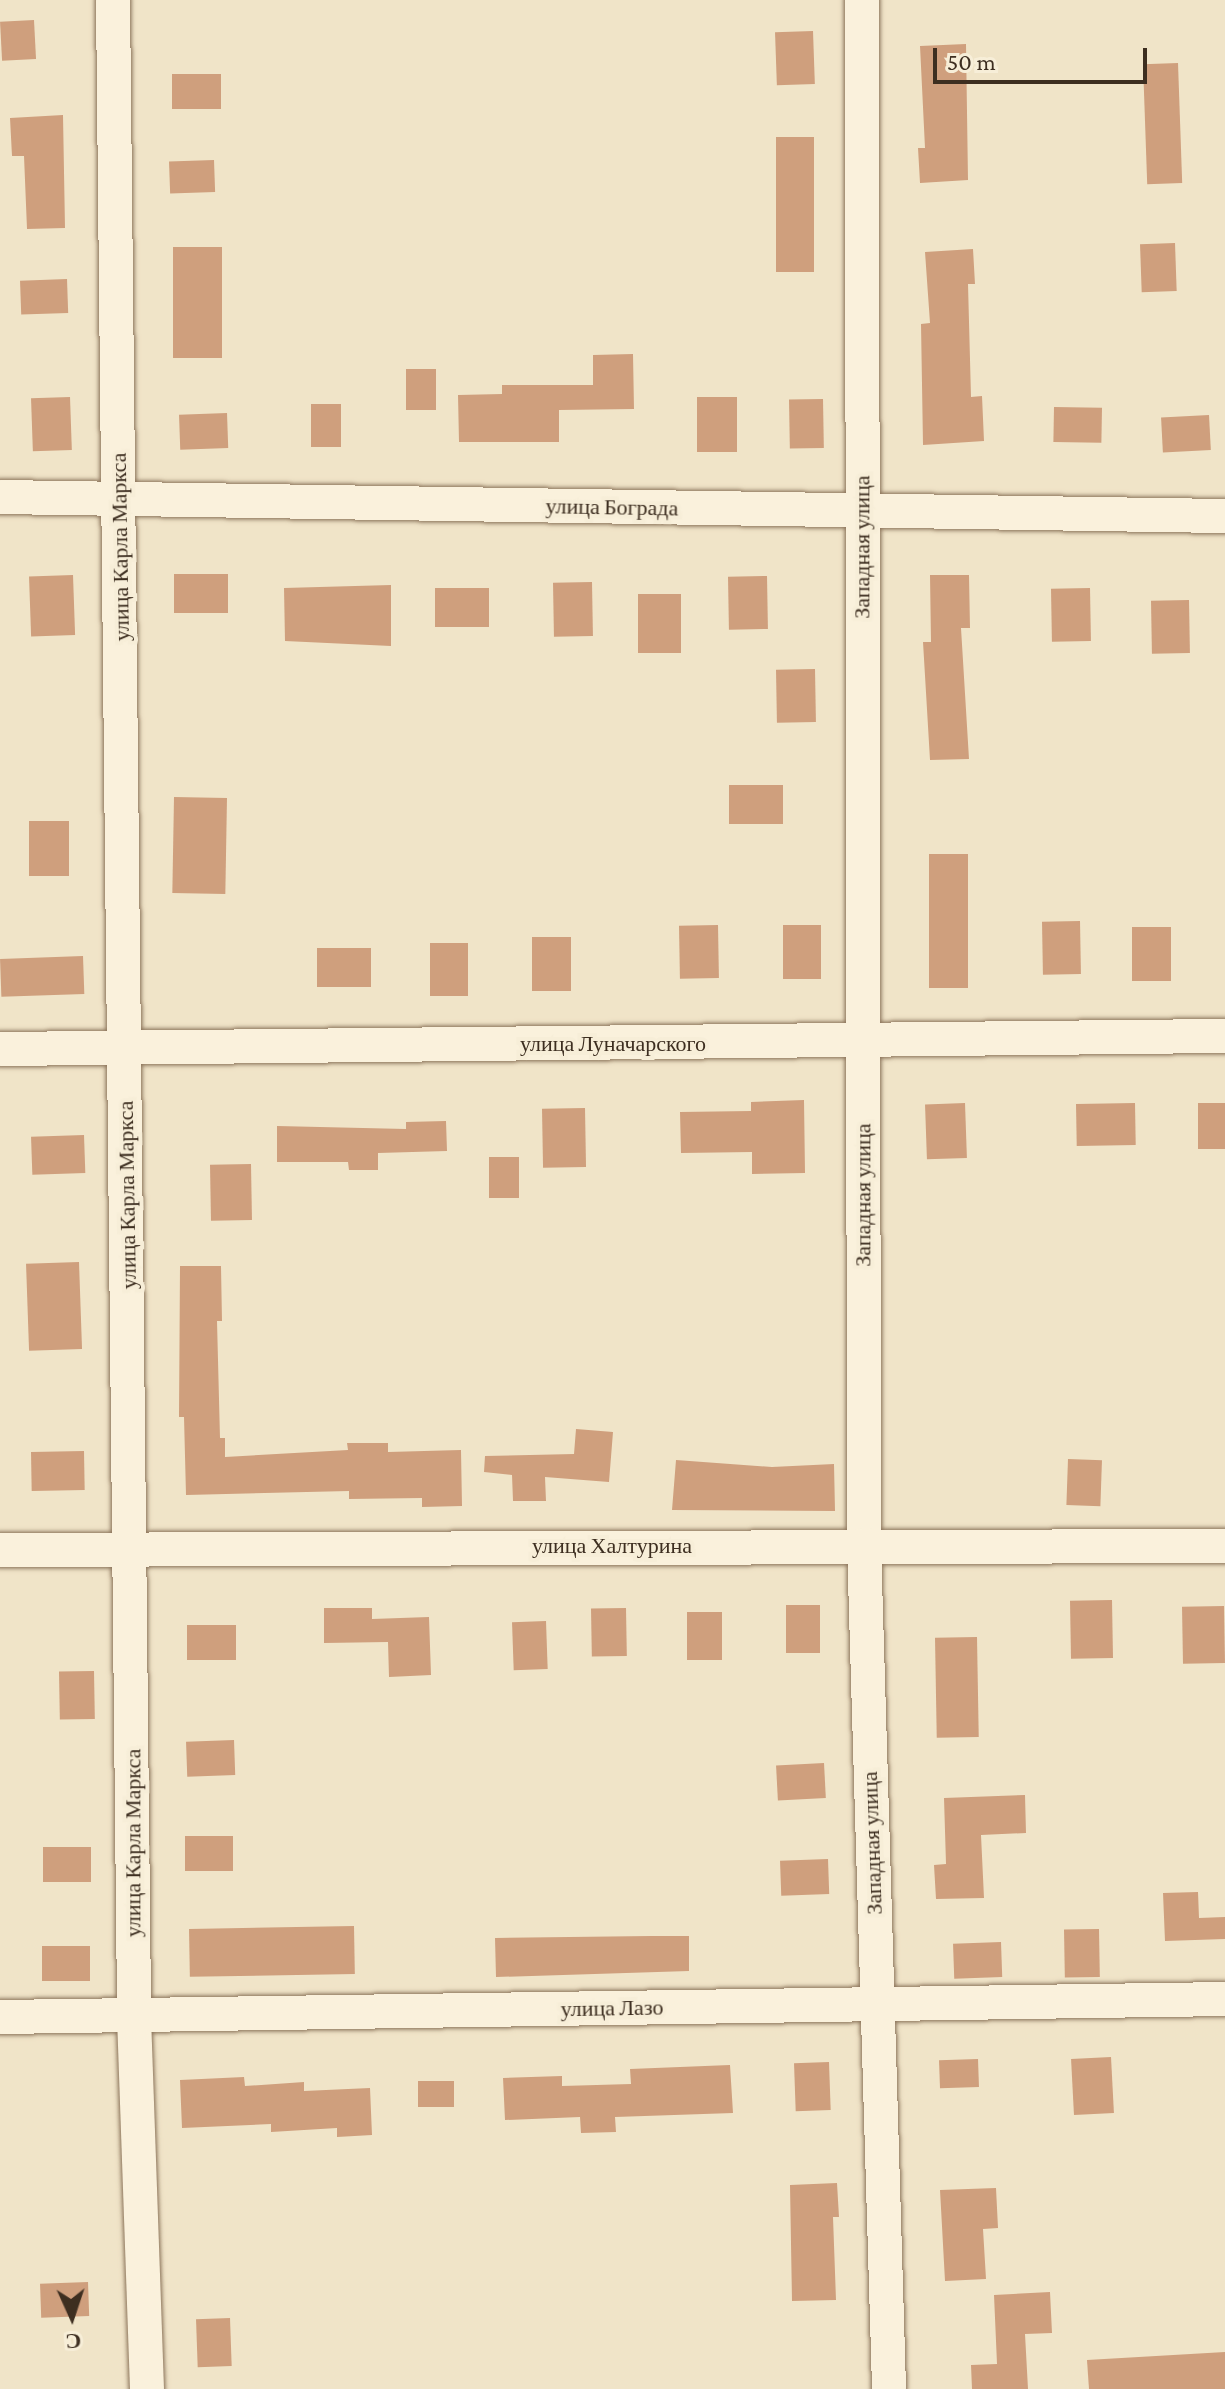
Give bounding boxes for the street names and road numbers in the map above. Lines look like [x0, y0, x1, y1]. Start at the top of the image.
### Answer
street label: улица Карла Маркса [105, 453, 135, 641]
street label: Западная улица [849, 475, 875, 619]
street label: улица Бограда [545, 493, 679, 521]
street label: улица Луначарского [520, 1031, 706, 1057]
street label: улица Карла Маркса [112, 1101, 142, 1289]
street label: Западная улица [850, 1123, 876, 1267]
street label: улица Халтурина [532, 1533, 692, 1559]
street label: улица Карла Маркса [120, 1749, 146, 1937]
street label: Западная улица [856, 1771, 888, 1915]
street label: улица Лазо [560, 1994, 664, 2022]

